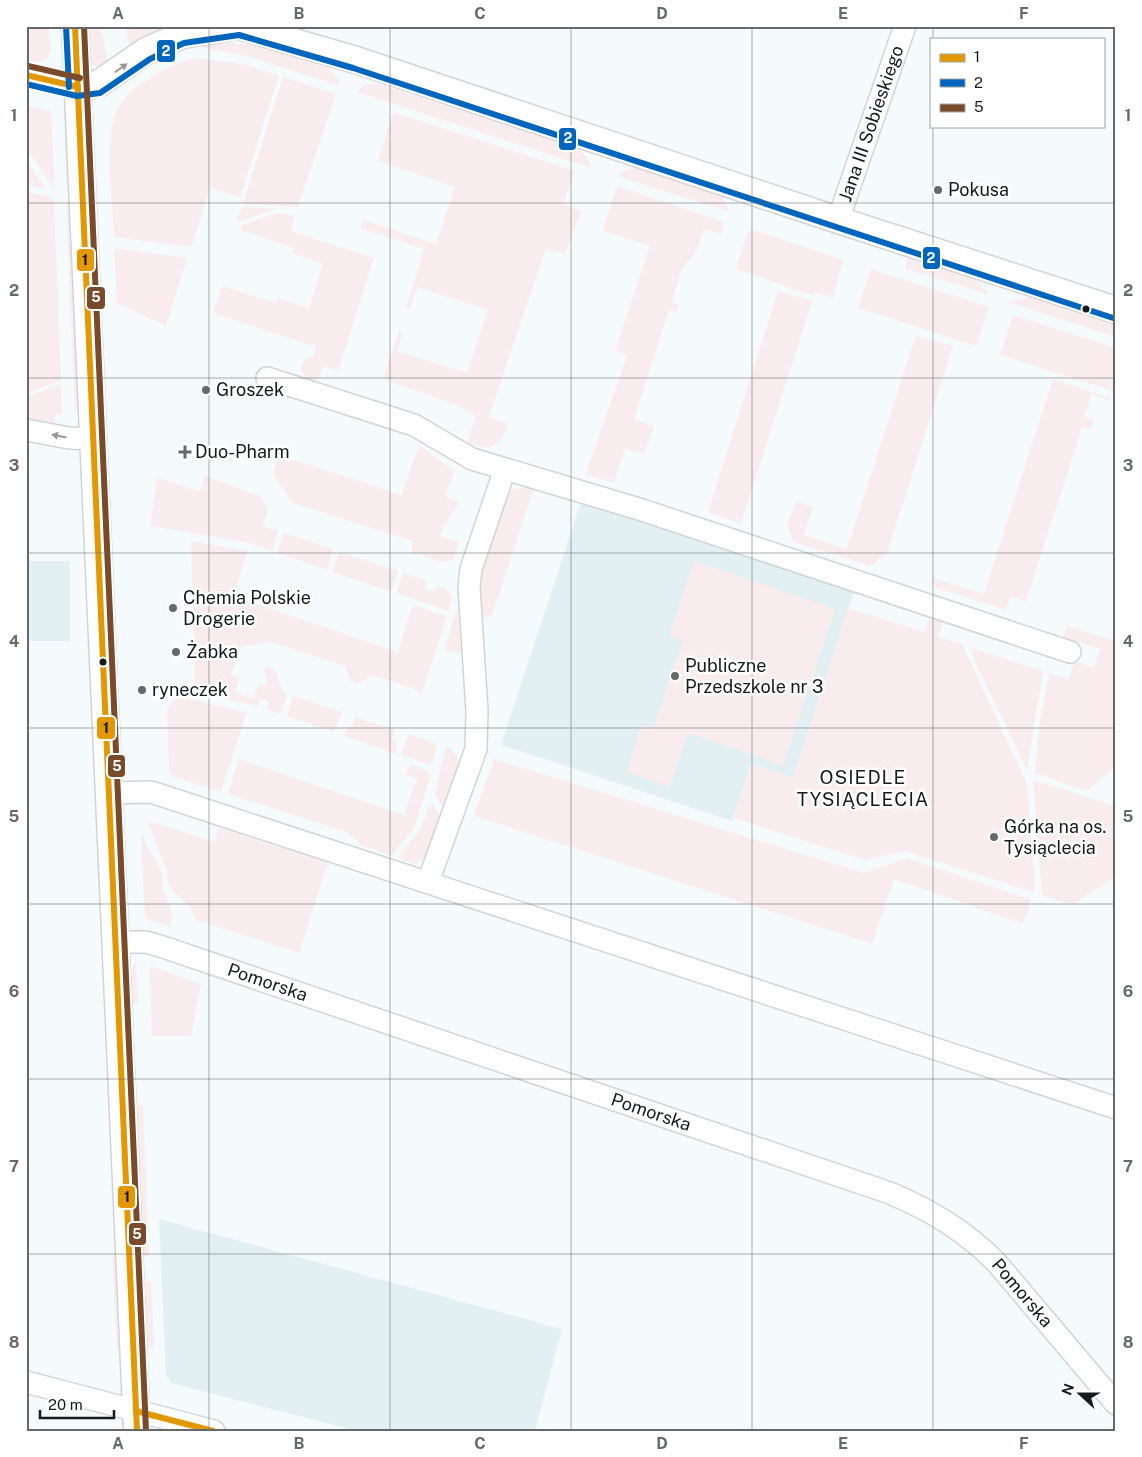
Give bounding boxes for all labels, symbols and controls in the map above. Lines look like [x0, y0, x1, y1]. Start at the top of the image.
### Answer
text: A [112, 4, 124, 23]
text: B [294, 4, 305, 23]
text: C [474, 4, 486, 23]
text: D [656, 4, 668, 23]
text: E [838, 4, 848, 23]
text: F [1019, 4, 1029, 23]
legend [930, 38, 1104, 128]
line badge: 2 [156, 39, 176, 63]
text: 2 [162, 43, 171, 59]
street label: Jana III Sobieskiego [834, 43, 908, 204]
text: 1 [974, 48, 980, 65]
one-way arrow [114, 63, 128, 73]
text: 2 [974, 74, 983, 91]
text: 5 [974, 98, 984, 115]
text: 1 [11, 106, 17, 125]
text: 1 [1125, 106, 1131, 125]
line badge: 2 [558, 127, 577, 151]
text: 2 [564, 130, 573, 146]
place label: Pokusa [948, 179, 1009, 200]
marker: Pokusa [932, 184, 944, 196]
line badge: 2 [922, 246, 941, 270]
line badge: 1 [76, 248, 95, 272]
text: 2 [927, 250, 936, 266]
text: 1 [82, 252, 88, 268]
text: 2 [9, 281, 19, 300]
text: 2 [1123, 281, 1133, 300]
line badge: 5 [86, 286, 106, 310]
text: 5 [91, 289, 101, 305]
unlabelled marker [1081, 304, 1091, 314]
place label: Groszek [216, 379, 284, 400]
marker: Groszek [200, 384, 212, 396]
one-way arrow [51, 432, 67, 440]
place label: Duo-Pharm [195, 441, 289, 462]
marker: Duo-Pharm [179, 446, 191, 458]
text: 3 [9, 456, 19, 475]
text: 3 [1123, 456, 1133, 475]
place label: Chemia Polskie Drogerie [183, 587, 311, 629]
marker: Chemia Polskie Drogerie [167, 602, 179, 614]
text: 4 [9, 632, 20, 651]
text: 4 [1123, 632, 1134, 651]
place label: Żabka [186, 640, 238, 662]
marker: Żabka [170, 646, 182, 658]
place label: Publiczne Przedszkole nr 3 [685, 655, 823, 697]
unlabelled marker [98, 657, 108, 667]
marker: Publiczne Przedszkole nr 3 [669, 670, 681, 682]
place label: ryneczek [152, 679, 228, 700]
marker: ryneczek [136, 684, 148, 696]
line badge: 1 [96, 716, 116, 740]
text: 1 [103, 720, 109, 736]
line badge: 5 [107, 754, 126, 778]
text: 5 [112, 758, 122, 774]
district label: OSIEDLE TYSIĄCLECIA [797, 766, 929, 810]
text: 5 [9, 807, 20, 826]
text: 5 [1123, 807, 1134, 826]
place label: Górka na os. Tysiąclecia [1004, 816, 1106, 858]
marker: Górka na os. Tysiąclecia [988, 831, 1000, 843]
street label: Pomorska [225, 959, 310, 1005]
text: 6 [9, 982, 19, 1001]
text: 6 [1123, 982, 1133, 1001]
street label: Pomorska [608, 1088, 694, 1135]
text: 7 [9, 1157, 19, 1176]
text: 7 [1123, 1157, 1133, 1176]
line badge: 1 [117, 1185, 136, 1209]
text: 1 [124, 1189, 130, 1205]
line badge: 5 [128, 1222, 147, 1246]
text: 5 [132, 1226, 142, 1242]
street label: Pomorska [988, 1254, 1057, 1331]
text: 8 [9, 1333, 20, 1352]
text: 8 [1123, 1333, 1134, 1352]
north arrow [1054, 1370, 1104, 1420]
text: N [1058, 1381, 1077, 1397]
scale bar [40, 1387, 114, 1419]
text: 20 m [48, 1396, 83, 1413]
text: A [112, 1434, 124, 1453]
text: B [294, 1434, 305, 1453]
text: C [474, 1434, 486, 1453]
text: D [656, 1434, 668, 1453]
text: E [838, 1434, 848, 1453]
text: F [1019, 1434, 1029, 1453]

